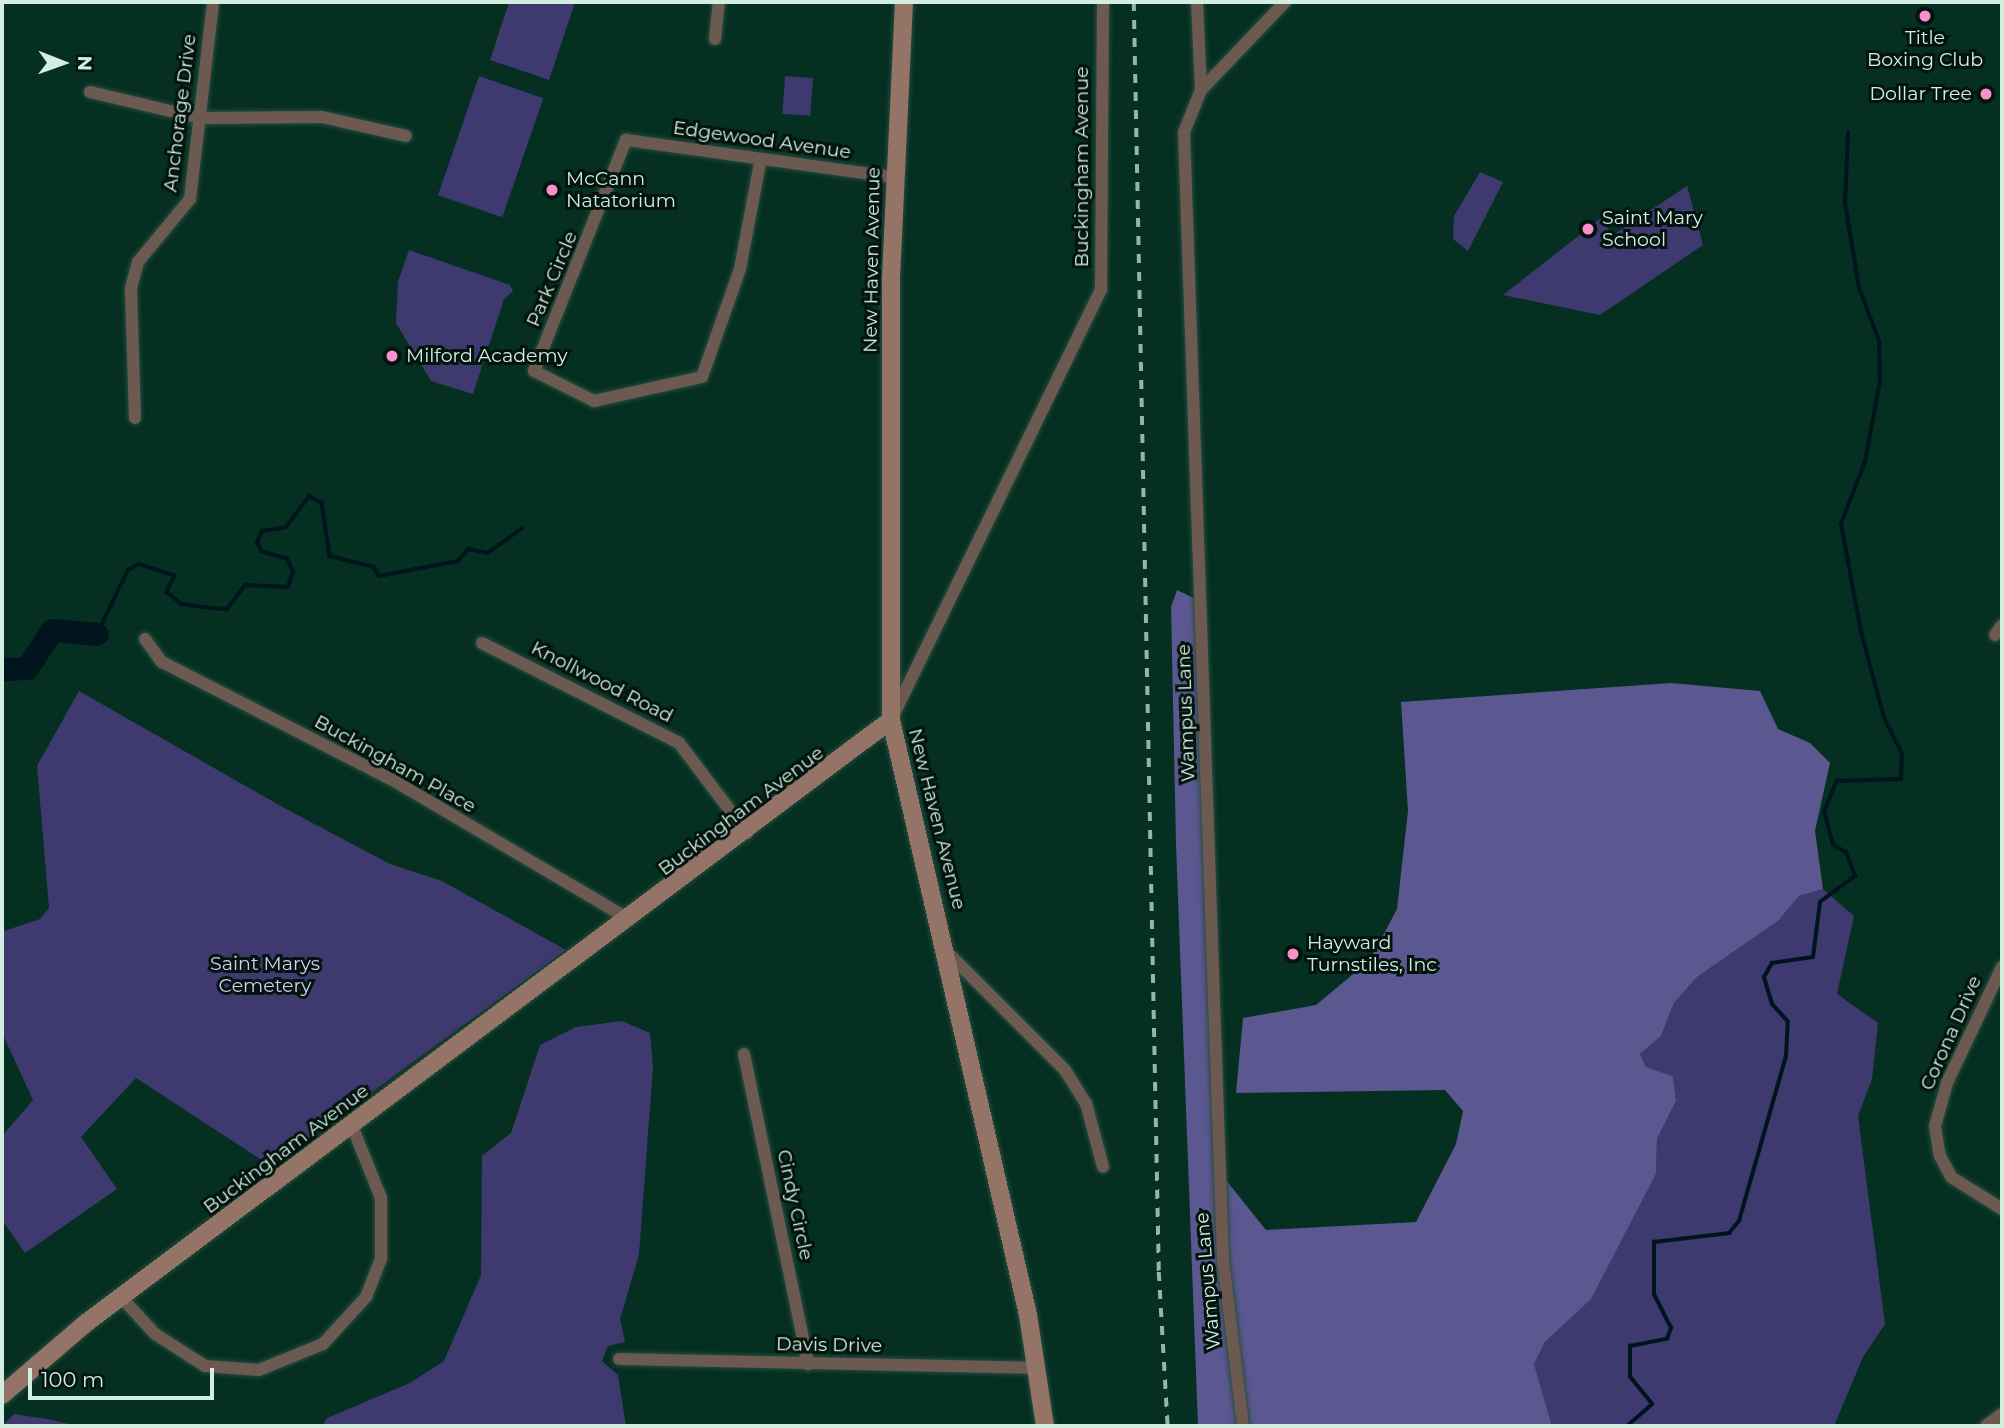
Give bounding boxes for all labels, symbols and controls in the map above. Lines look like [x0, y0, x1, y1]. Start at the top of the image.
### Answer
marker: Title Boxing Club [1917, 8, 1933, 24]
place label: Title Boxing Club [1867, 27, 1983, 71]
north arrow [28, 28, 98, 98]
street label: Anchorage Drive [159, 33, 201, 193]
text: N [73, 55, 96, 71]
street label: Buckingham Avenue [1071, 67, 1093, 267]
place label: Dollar Tree [1869, 83, 1972, 105]
marker: Dollar Tree [1978, 86, 1994, 102]
street label: Edgewood Avenue [672, 116, 852, 164]
street label: New Haven Avenue [859, 167, 885, 353]
place label: McCann Natatorium [566, 168, 676, 212]
marker: McCann Natatorium [544, 182, 560, 198]
place label: Saint Mary School [1602, 207, 1703, 251]
marker: Saint Mary School [1580, 221, 1596, 237]
street label: Park Circle [522, 228, 582, 330]
place label: Milford Academy [406, 345, 568, 367]
marker: Milford Academy [384, 348, 400, 364]
street label: Knollwood Road [527, 636, 677, 728]
street label: Wampus Lane [1172, 644, 1200, 782]
street label: Buckingham Place [310, 710, 480, 818]
street label: New Haven Avenue [903, 726, 971, 912]
street label: Buckingham Avenue [654, 741, 828, 881]
place label: Hayward Turnstiles, Inc [1307, 932, 1437, 976]
marker: Hayward Turnstiles, Inc [1285, 946, 1301, 962]
park label: Saint Marys Cemetery [210, 953, 320, 997]
street label: Corona Drive [1916, 972, 1986, 1094]
street label: Buckingham Avenue [199, 1079, 373, 1219]
street label: Cindy Circle [772, 1148, 818, 1262]
street label: Wampus Lane [1191, 1211, 1225, 1351]
street label: Davis Drive [776, 1333, 882, 1357]
scale bar [32, 1354, 217, 1398]
text: 100 m [41, 1367, 104, 1392]

